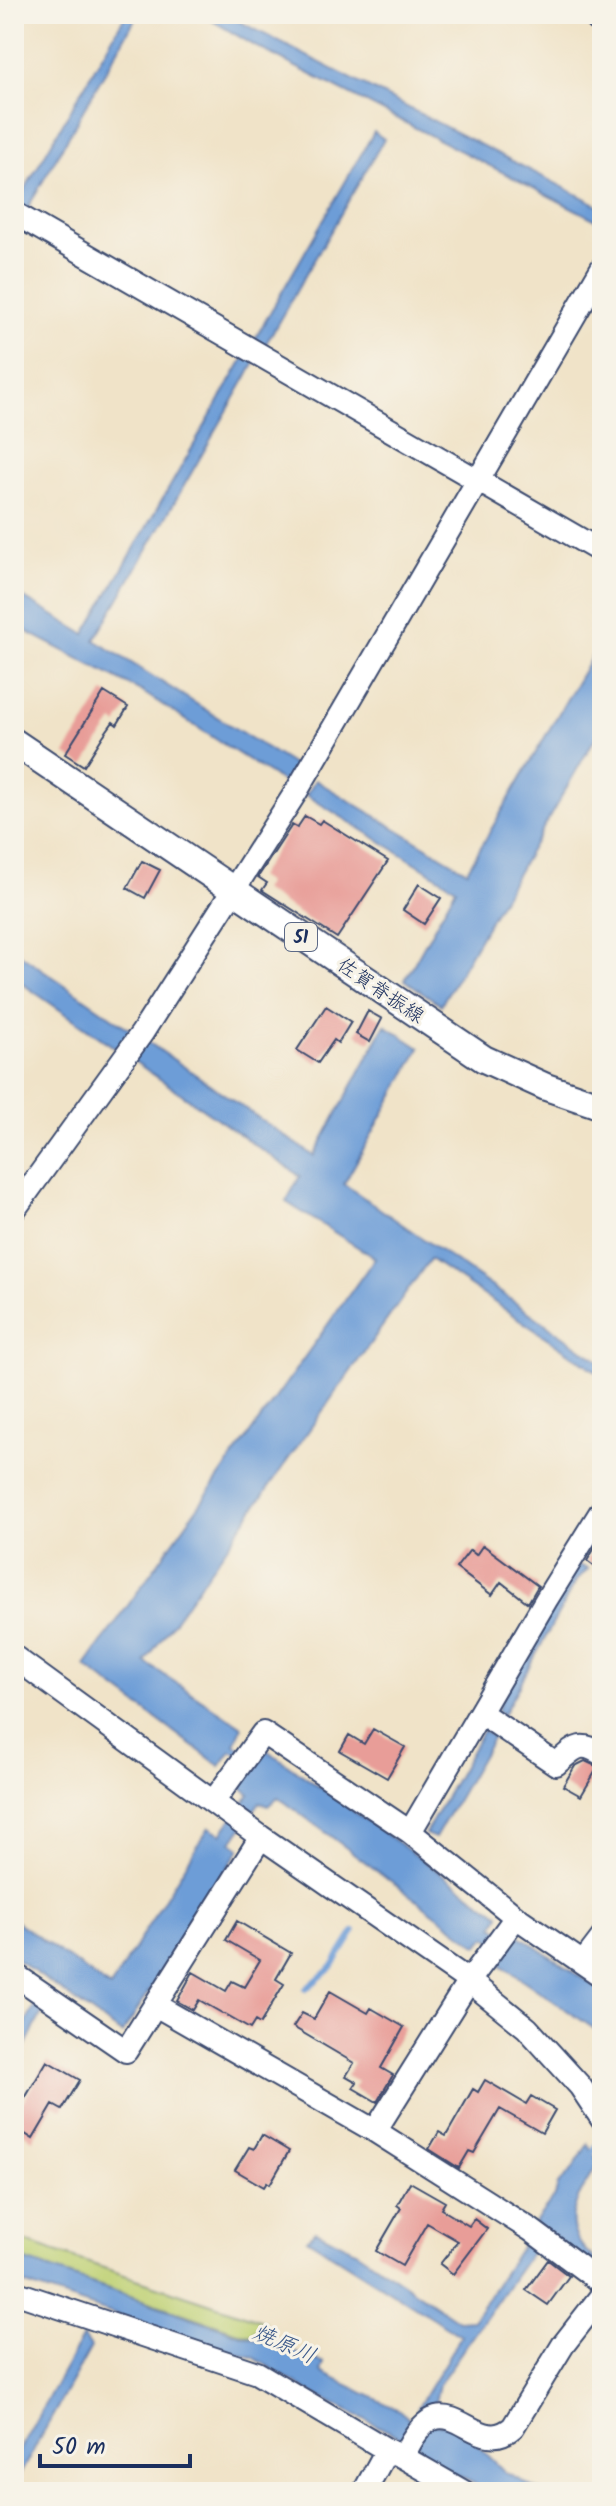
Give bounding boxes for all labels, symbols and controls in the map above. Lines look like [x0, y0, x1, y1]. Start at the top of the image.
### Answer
road number: 51 [285, 923, 317, 951]
street label: 佐賀脊振線 [329, 950, 430, 1033]
water label: 焼原川 [247, 2316, 321, 2375]
scale bar [40, 2418, 190, 2468]
text: 50 m [52, 2428, 106, 2467]

